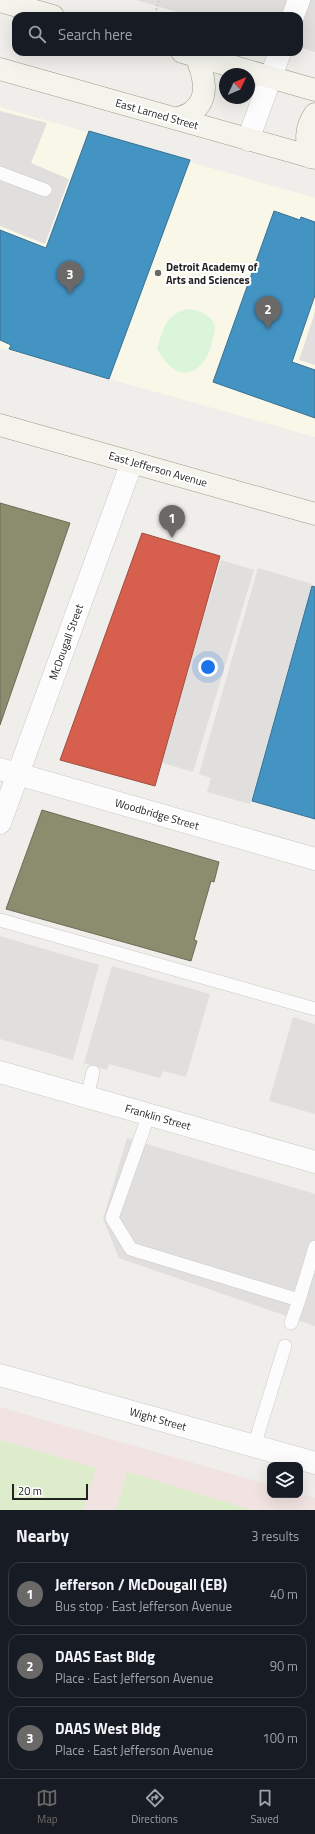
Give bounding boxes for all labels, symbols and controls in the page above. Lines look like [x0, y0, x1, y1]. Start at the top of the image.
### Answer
search box [12, 12, 303, 56]
icon: search [26, 23, 48, 45]
text: Search here [58, 23, 132, 46]
north arrow [219, 68, 255, 104]
street label: East Larned Street [114, 95, 200, 134]
place label: Detroit Academy of Arts and Sciences [166, 259, 258, 288]
pin: 3 [57, 261, 83, 294]
marker: Detroit Academy of Arts and Sciences [153, 268, 163, 278]
pin: 2 [255, 296, 281, 329]
street label: East Jefferson Avenue [107, 447, 210, 491]
pin: 1 [159, 505, 185, 538]
street label: McDougall Street [45, 602, 87, 682]
your location [198, 657, 218, 677]
street label: Woodbridge Street [113, 794, 201, 834]
street label: Franklin Street [123, 1100, 193, 1134]
street label: Wight Street [128, 1403, 188, 1435]
map controls [267, 1462, 303, 1498]
button: layers [267, 1462, 303, 1498]
scale bar [12, 1482, 88, 1501]
text: 20 m [18, 1483, 42, 1499]
text: Nearby [16, 1523, 69, 1549]
text: 3 results [251, 1526, 299, 1546]
text: Jefferson / McDougall (EB) [55, 1573, 227, 1596]
text: 1 [26, 1584, 34, 1604]
text: 40 m [270, 1584, 298, 1604]
text: Bus stop · East Jefferson Avenue [55, 1596, 232, 1616]
text: DAAS East Bldg [55, 1645, 155, 1668]
text: 2 [26, 1656, 34, 1676]
text: 90 m [270, 1656, 298, 1676]
text: Place · East Jefferson Avenue [55, 1668, 213, 1688]
text: DAAS West Bldg [55, 1717, 160, 1740]
text: 3 [26, 1728, 34, 1748]
text: 100 m [262, 1728, 298, 1748]
text: Place · East Jefferson Avenue [55, 1740, 213, 1760]
tab: Map [36, 1787, 58, 1827]
tab: Directions [131, 1787, 178, 1827]
tab: Saved [251, 1787, 279, 1827]

